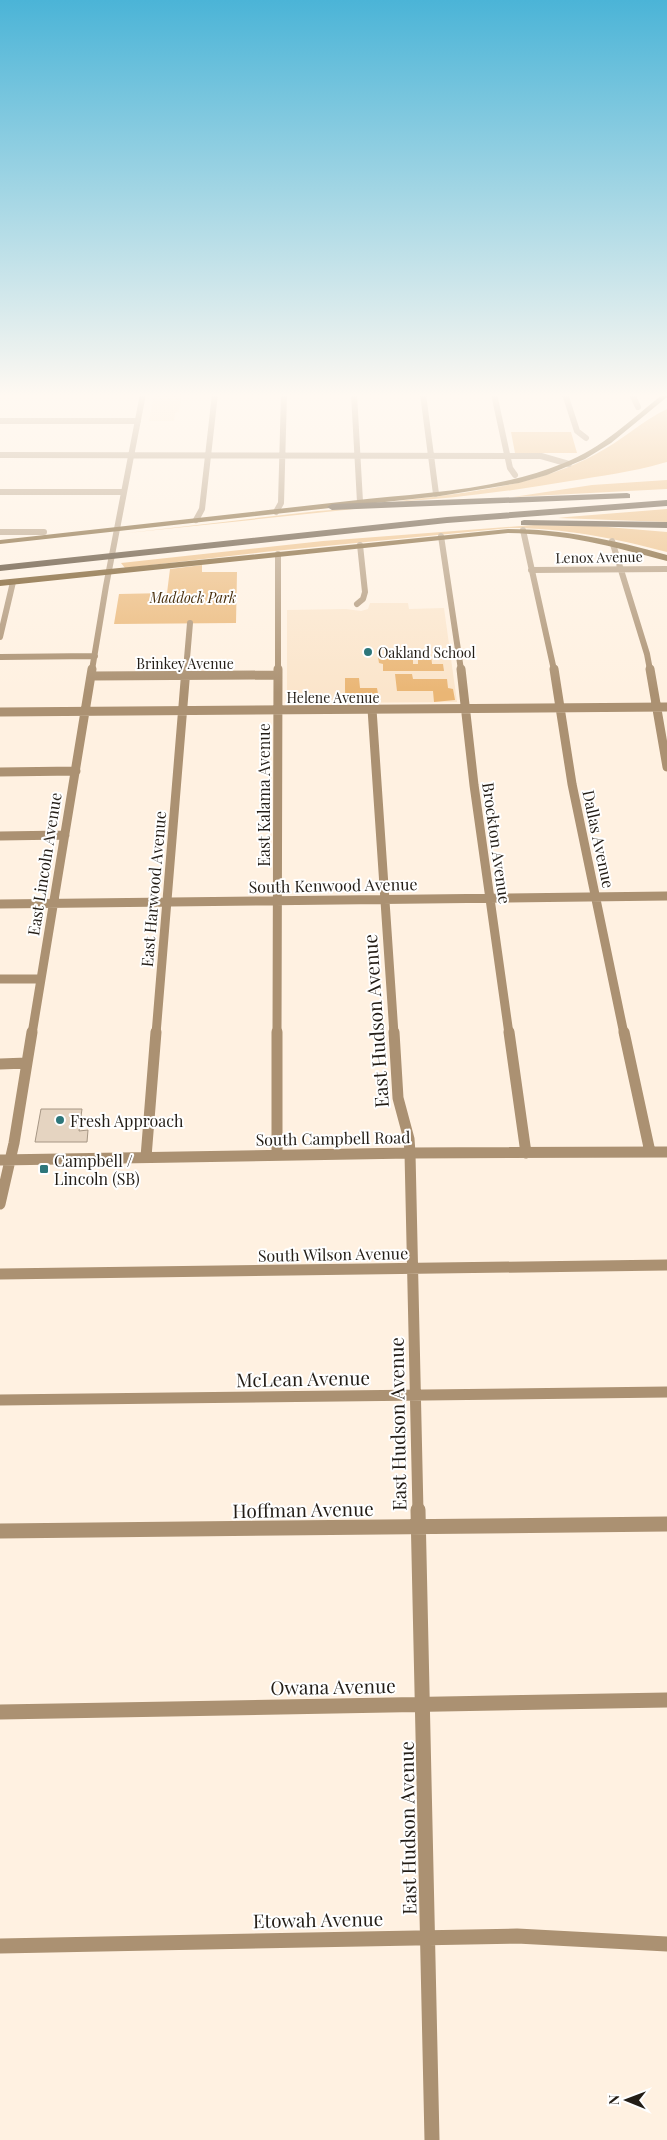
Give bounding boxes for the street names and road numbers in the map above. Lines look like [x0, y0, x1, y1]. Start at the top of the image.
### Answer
street label: Lenox Avenue [555, 547, 643, 567]
street label: Brinkey Avenue [136, 654, 234, 673]
street label: Helene Avenue [286, 688, 380, 707]
street label: East Kalama Avenue [253, 723, 274, 867]
street label: Brockton Avenue [478, 781, 516, 905]
street label: Dallas Avenue [578, 788, 620, 890]
street label: East Lincoln Avenue [22, 791, 66, 937]
street label: East Harwood Avenue [136, 810, 170, 968]
street label: South Kenwood Avenue [248, 873, 418, 897]
street label: East Hudson Avenue [356, 933, 394, 1109]
street label: South Campbell Road [255, 1126, 411, 1150]
street label: South Wilson Avenue [258, 1242, 408, 1266]
street label: East Hudson Avenue [382, 1337, 412, 1511]
street label: McLean Avenue [236, 1364, 370, 1392]
street label: Hoffman Avenue [232, 1495, 374, 1523]
street label: Owana Avenue [270, 1672, 396, 1700]
street label: East Hudson Avenue [392, 1741, 422, 1915]
street label: Etowah Avenue [253, 1905, 383, 1933]

